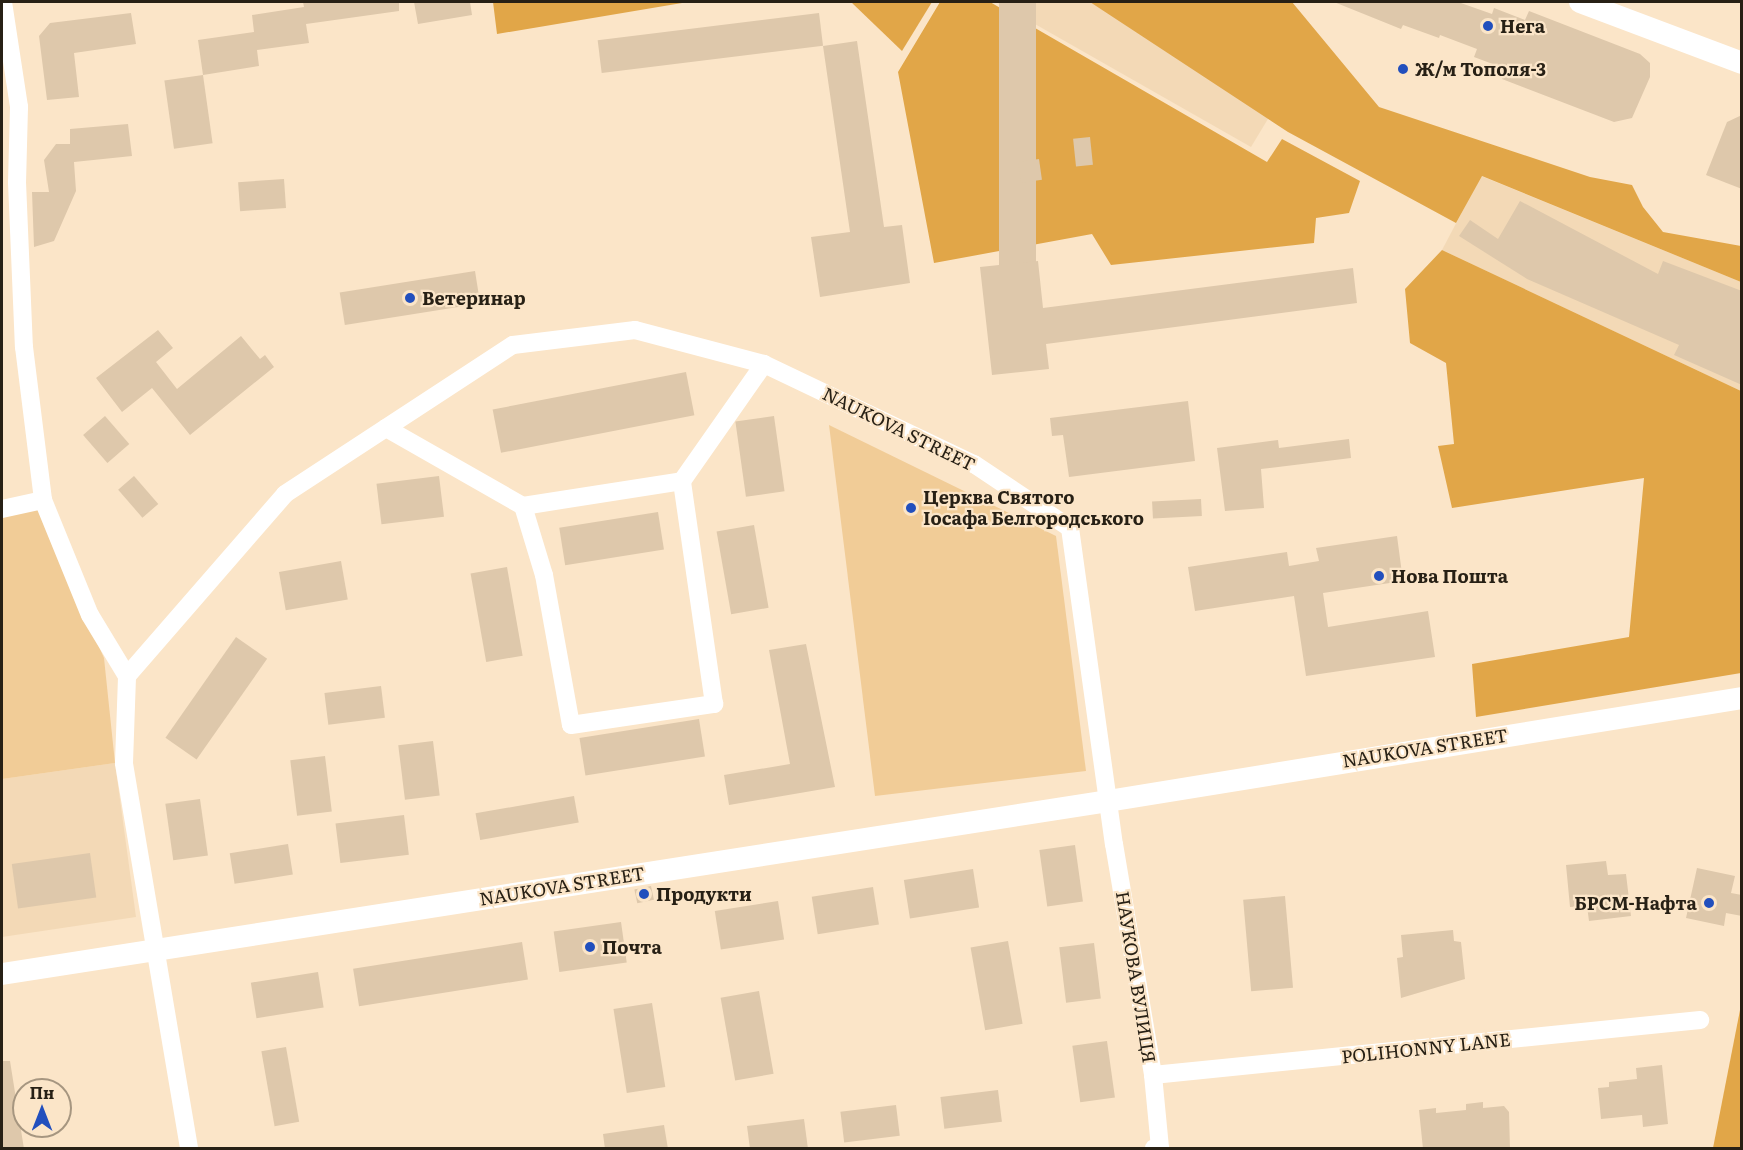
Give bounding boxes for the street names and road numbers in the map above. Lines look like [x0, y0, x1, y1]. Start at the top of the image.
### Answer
street label: NAUKOVA STREET [819, 383, 979, 475]
street label: NAUKOVA STREET [1341, 724, 1509, 772]
street label: NAUKOVA STREET [478, 862, 646, 910]
street label: НАУКОВА ВУЛИЦЯ [1112, 890, 1160, 1064]
street label: POLIHONNY LANE [1340, 1028, 1512, 1068]

